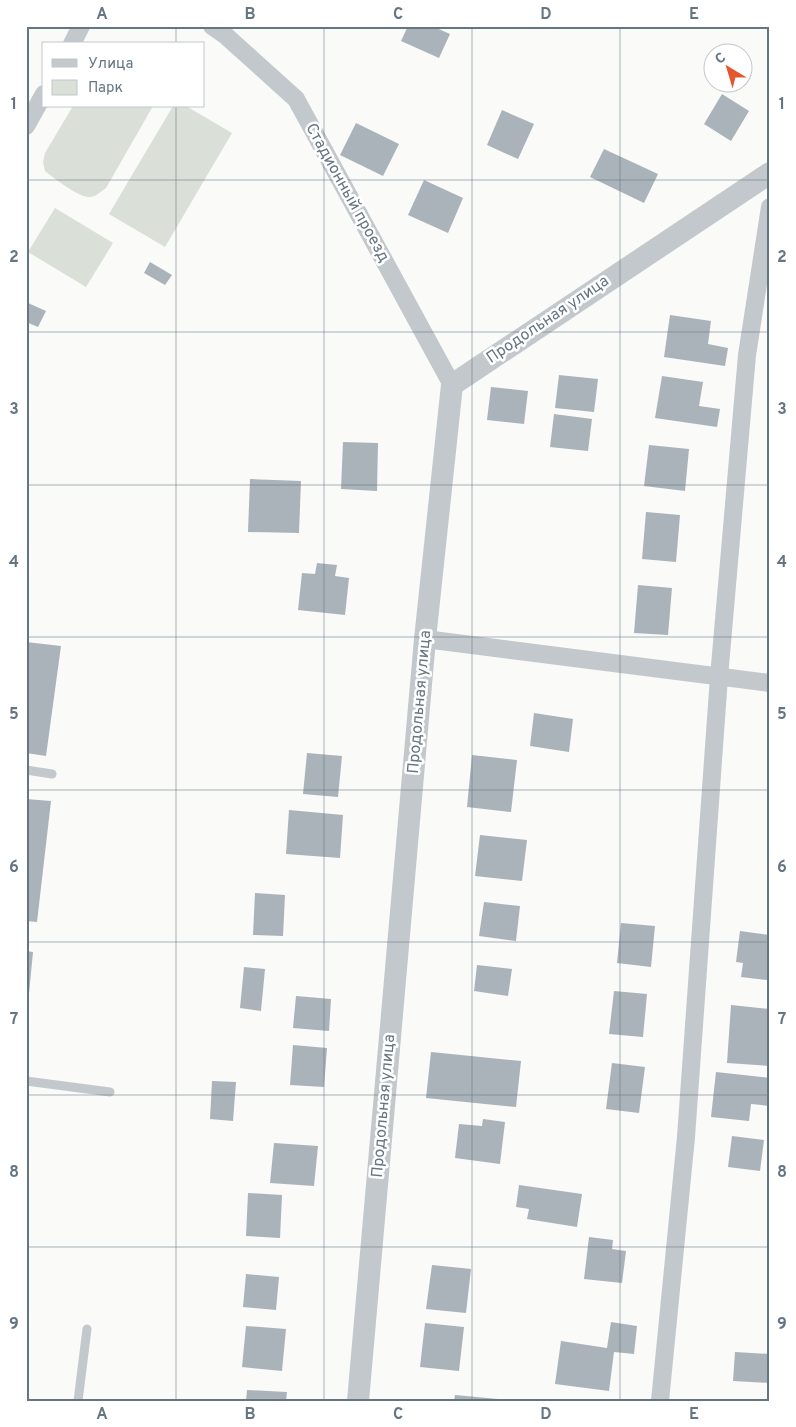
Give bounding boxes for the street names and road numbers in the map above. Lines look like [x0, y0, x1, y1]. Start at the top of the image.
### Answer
street label: Стадионный проезд [301, 120, 393, 266]
street label: Продольная улица [483, 272, 613, 368]
street label: Продольная улица [404, 630, 436, 774]
street label: Продольная улица [368, 1034, 400, 1178]

